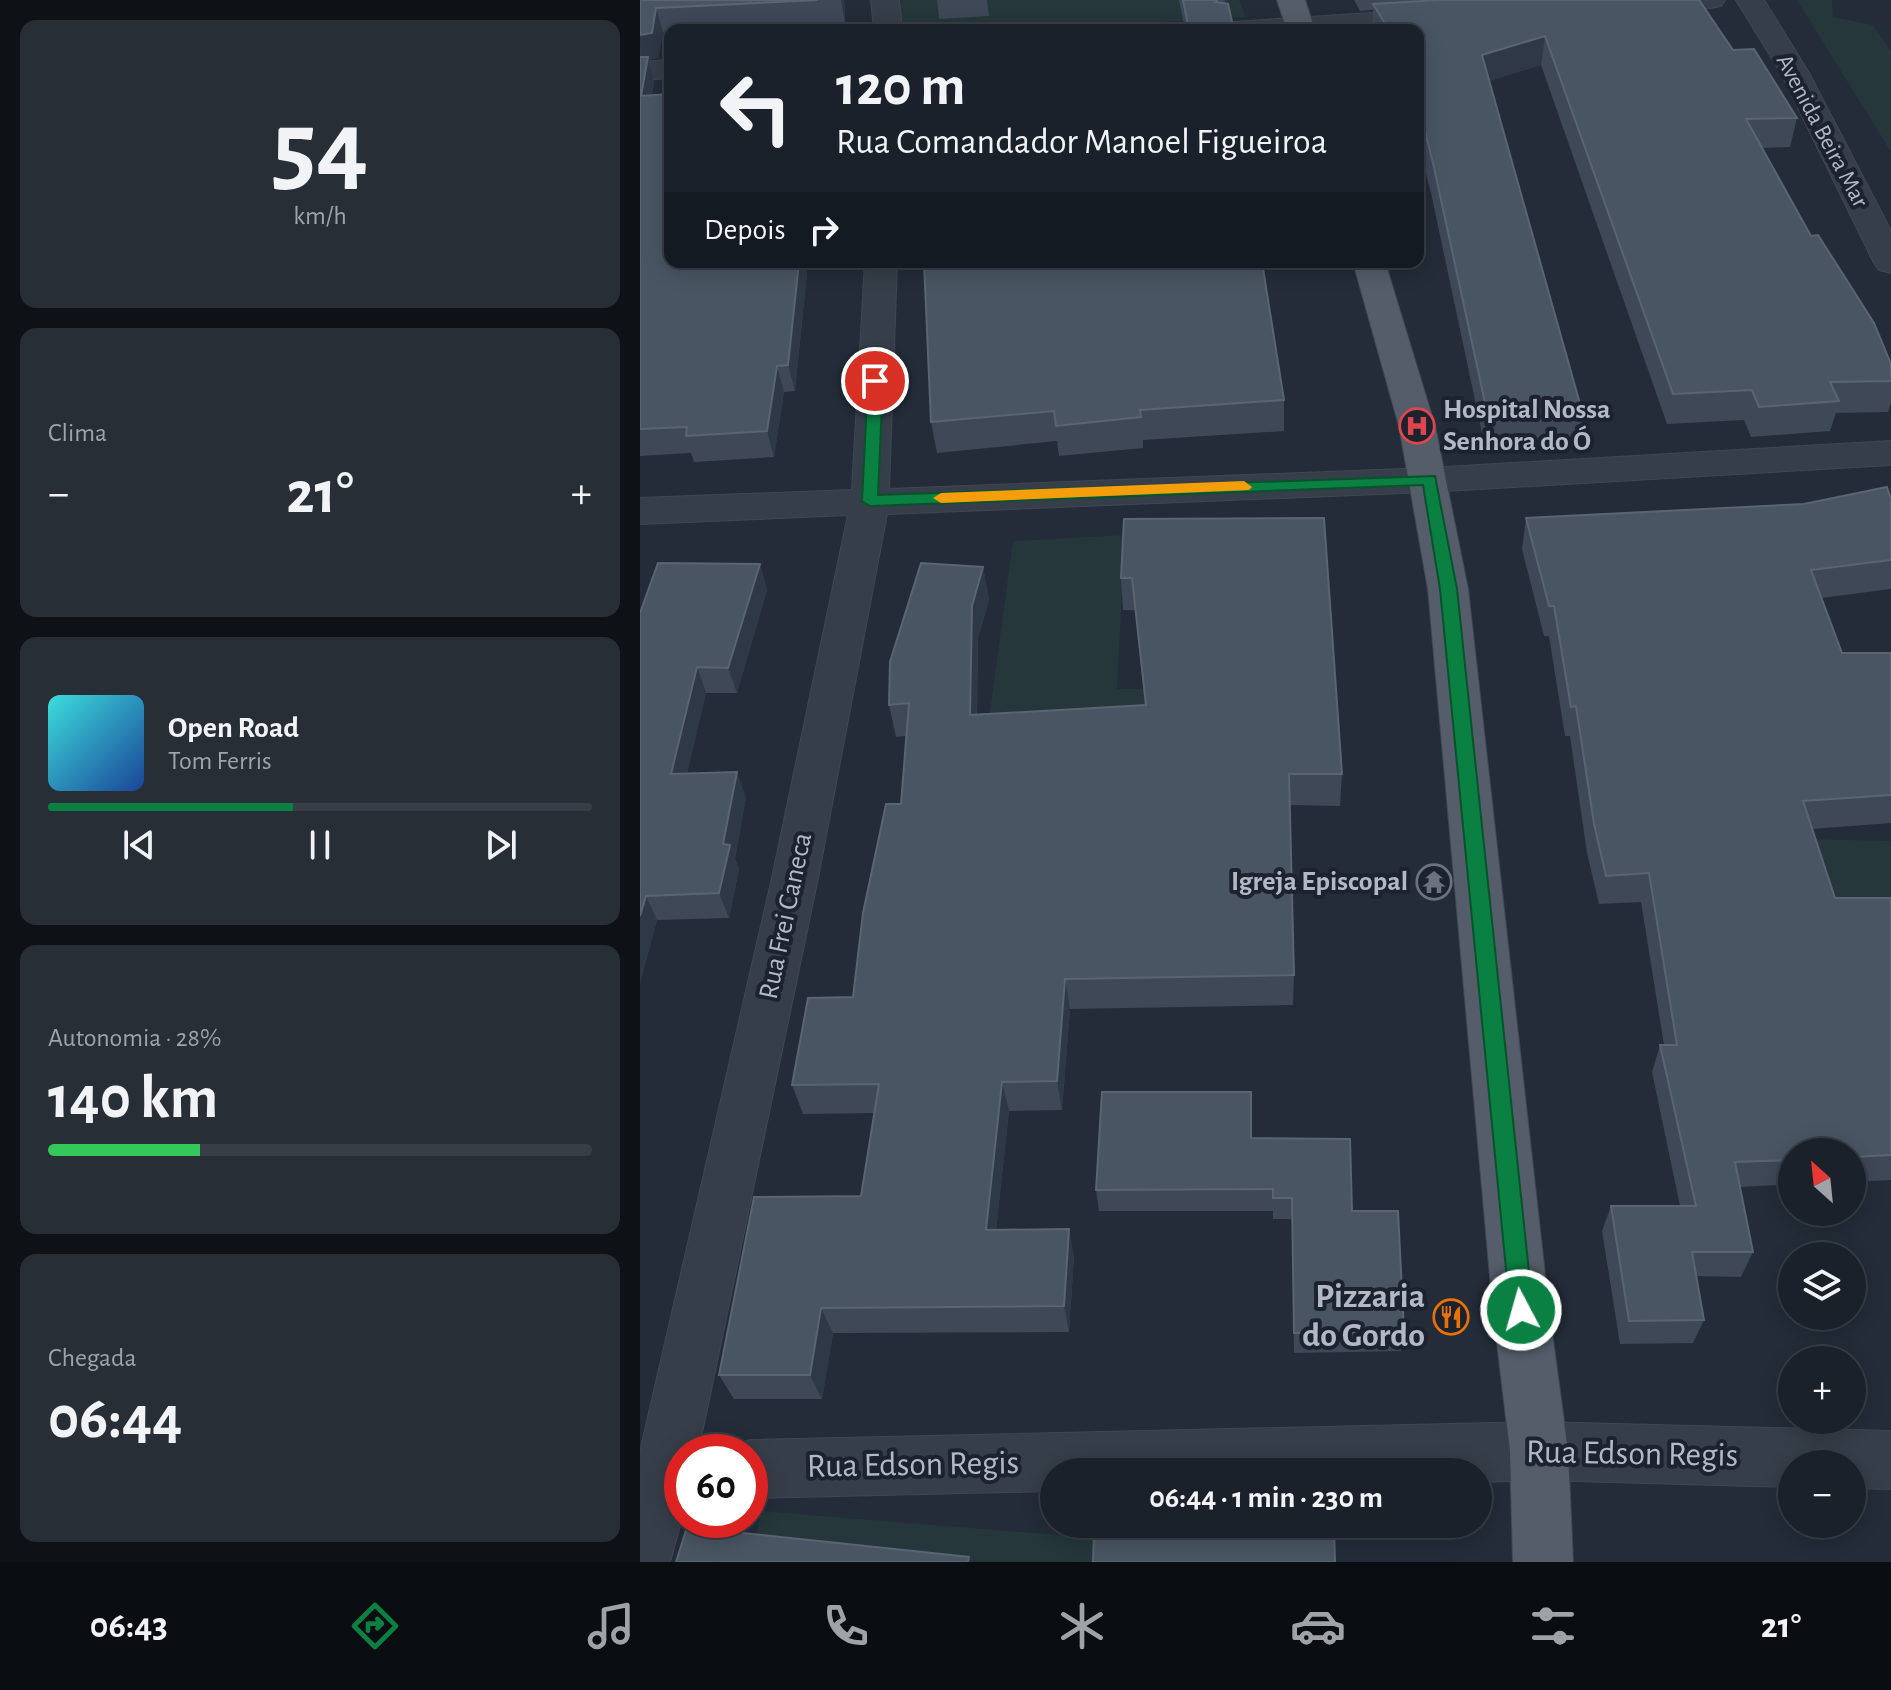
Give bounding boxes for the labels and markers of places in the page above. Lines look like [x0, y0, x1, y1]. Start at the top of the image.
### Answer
pin [841, 347, 909, 415]
place label: Hospital Nossa Senhora do Ó [1443, 396, 1611, 456]
hospital icon: Hospital Nossa Senhora do Ó [1398, 407, 1436, 445]
temple icon: Igreja Episcopal [1415, 863, 1453, 901]
place label: Igreja Episcopal [1231, 868, 1408, 896]
place label: Pizzaria do Gordo [1302, 1280, 1425, 1353]
restaurant icon: Pizzaria do Gordo [1432, 1298, 1470, 1336]

